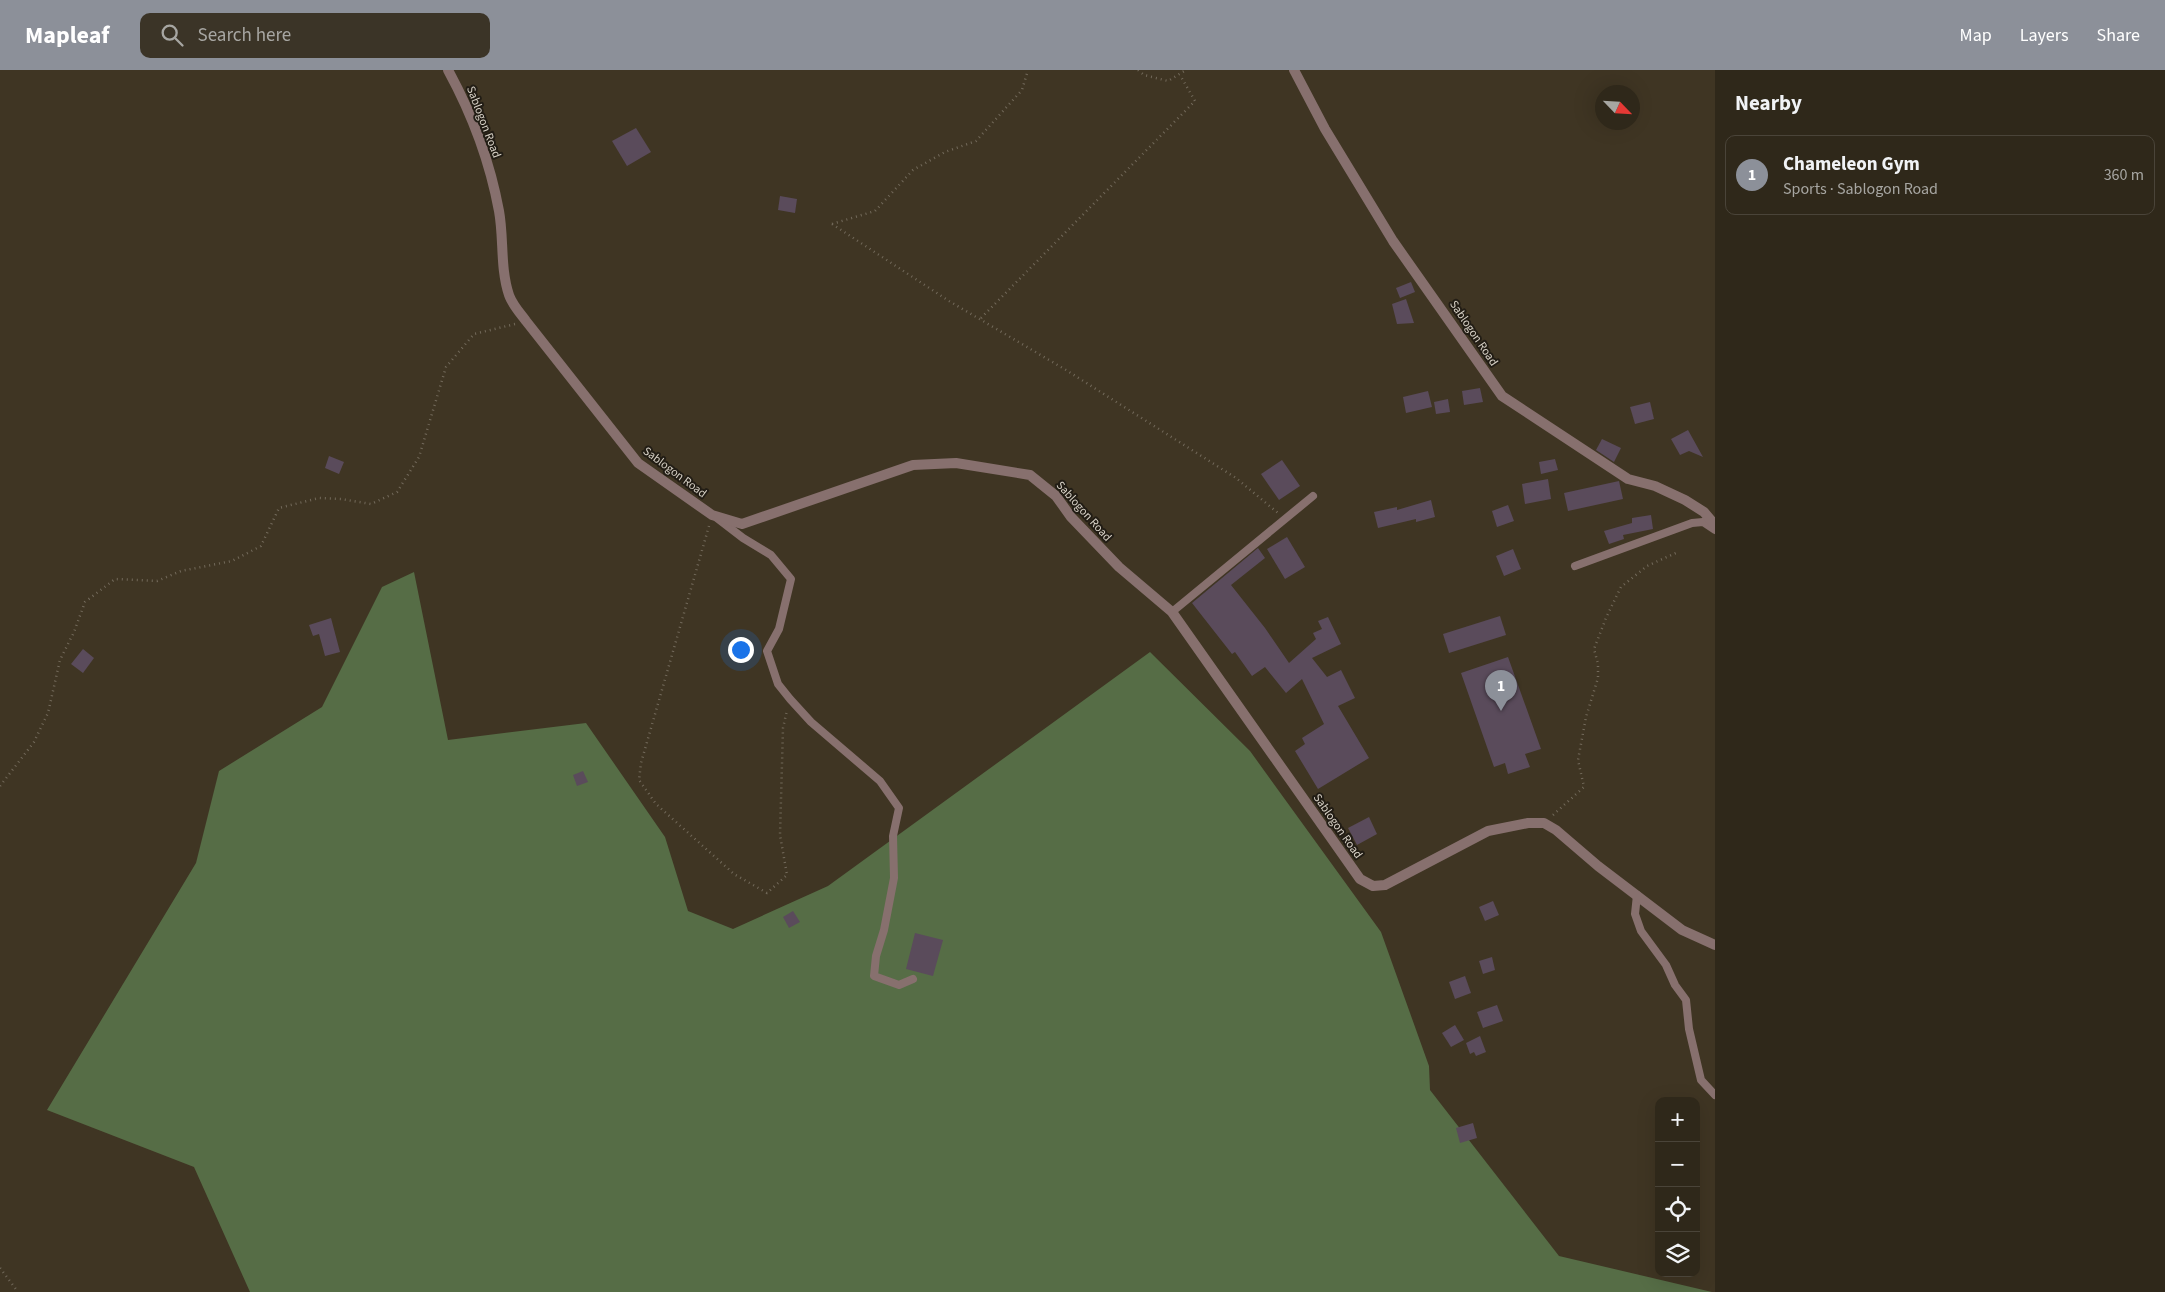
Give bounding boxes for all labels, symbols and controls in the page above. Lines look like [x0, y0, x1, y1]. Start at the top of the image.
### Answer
search box [140, 13, 490, 58]
text: Mapleaf [25, 18, 110, 53]
icon: search [158, 21, 186, 49]
text: Search here [198, 22, 291, 49]
text: Map [1960, 23, 1992, 48]
text: Layers [2020, 23, 2069, 48]
text: Share [2097, 23, 2140, 48]
street label: Sablogon Road [462, 84, 505, 161]
north arrow [1595, 85, 1640, 130]
text: Nearby [1735, 88, 1802, 118]
text: Chameleon Gym [1783, 151, 1920, 178]
text: 1 [1748, 164, 1756, 186]
text: 360 m [2104, 164, 2144, 186]
text: Sports · Sablogon Road [1783, 178, 1938, 200]
street label: Sablogon Road [1445, 297, 1502, 369]
street label: Sablogon Road [639, 443, 710, 502]
street label: Sablogon Road [1052, 477, 1115, 545]
your location [728, 637, 754, 663]
pin: 1 [1485, 670, 1517, 711]
street label: Sablogon Road [1309, 790, 1366, 862]
map controls [1655, 1097, 1700, 1277]
button: + [1655, 1097, 1700, 1142]
button: − [1655, 1142, 1700, 1187]
button: locate [1655, 1187, 1700, 1232]
button: layers [1655, 1232, 1700, 1277]

